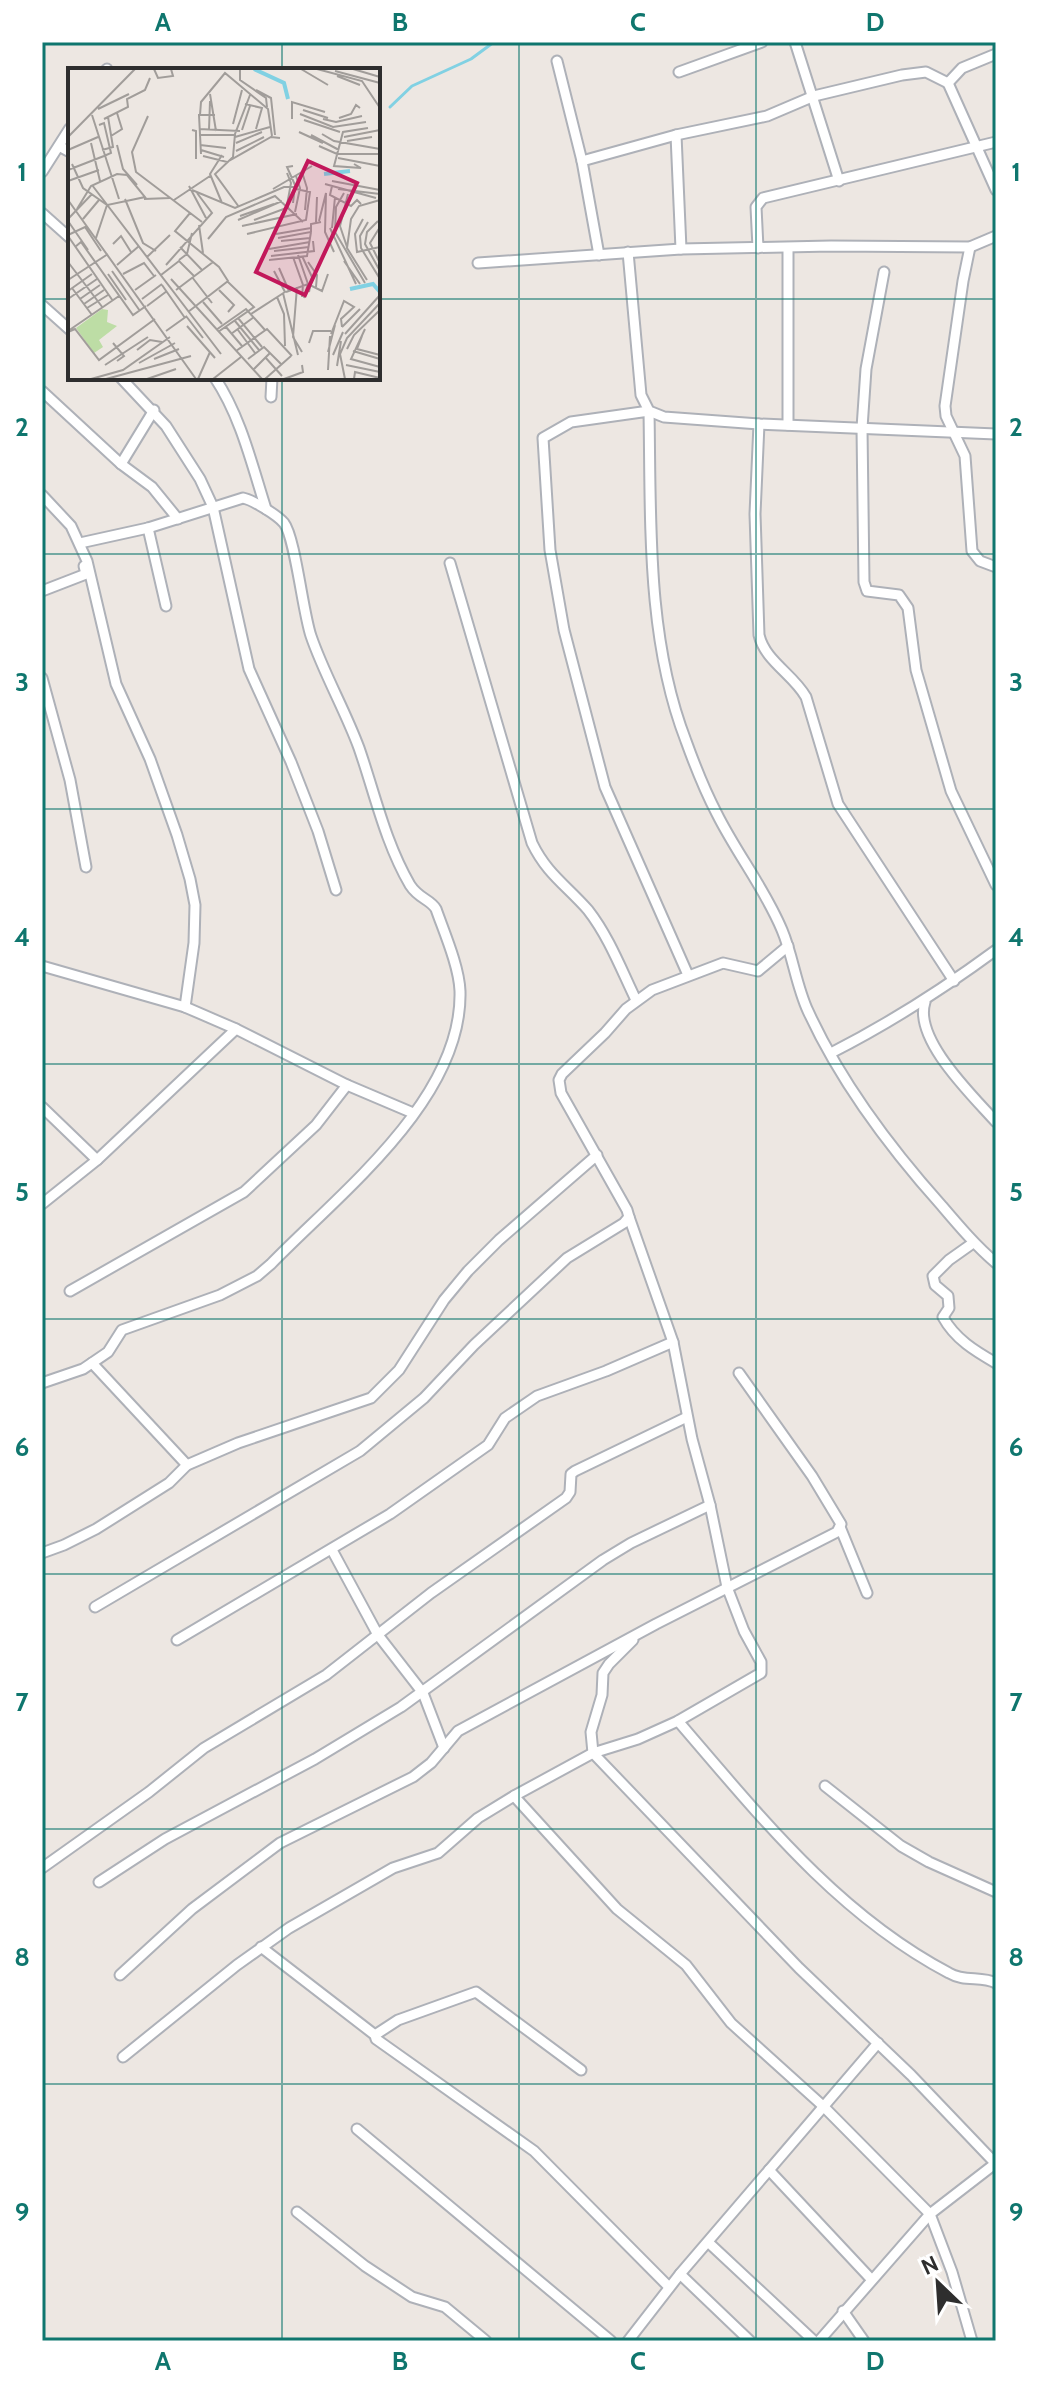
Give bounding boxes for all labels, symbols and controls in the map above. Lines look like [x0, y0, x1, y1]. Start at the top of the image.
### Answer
text: A [155, 6, 172, 38]
text: B [392, 6, 408, 38]
text: C [630, 6, 646, 38]
text: D [866, 6, 884, 38]
inset map [68, 68, 380, 380]
text: 1 [17, 156, 27, 188]
text: 1 [1011, 156, 1021, 188]
text: 2 [15, 411, 29, 443]
text: 2 [1009, 411, 1023, 443]
text: 3 [15, 666, 29, 698]
text: 3 [1009, 666, 1023, 698]
text: 4 [14, 921, 30, 953]
text: 4 [1008, 921, 1024, 953]
text: 5 [15, 1176, 29, 1208]
text: 5 [1009, 1176, 1023, 1208]
text: 6 [15, 1431, 29, 1463]
text: 6 [1009, 1431, 1023, 1463]
text: 7 [15, 1686, 29, 1718]
text: 7 [1009, 1686, 1023, 1718]
text: 8 [14, 1941, 30, 1973]
text: 8 [1008, 1941, 1024, 1973]
text: 9 [15, 2196, 29, 2228]
text: 9 [1009, 2196, 1023, 2228]
north arrow [898, 2243, 978, 2323]
text: N [917, 2250, 943, 2281]
text: A [155, 2345, 172, 2377]
text: B [392, 2345, 408, 2377]
text: C [630, 2345, 646, 2377]
text: D [866, 2345, 884, 2377]

